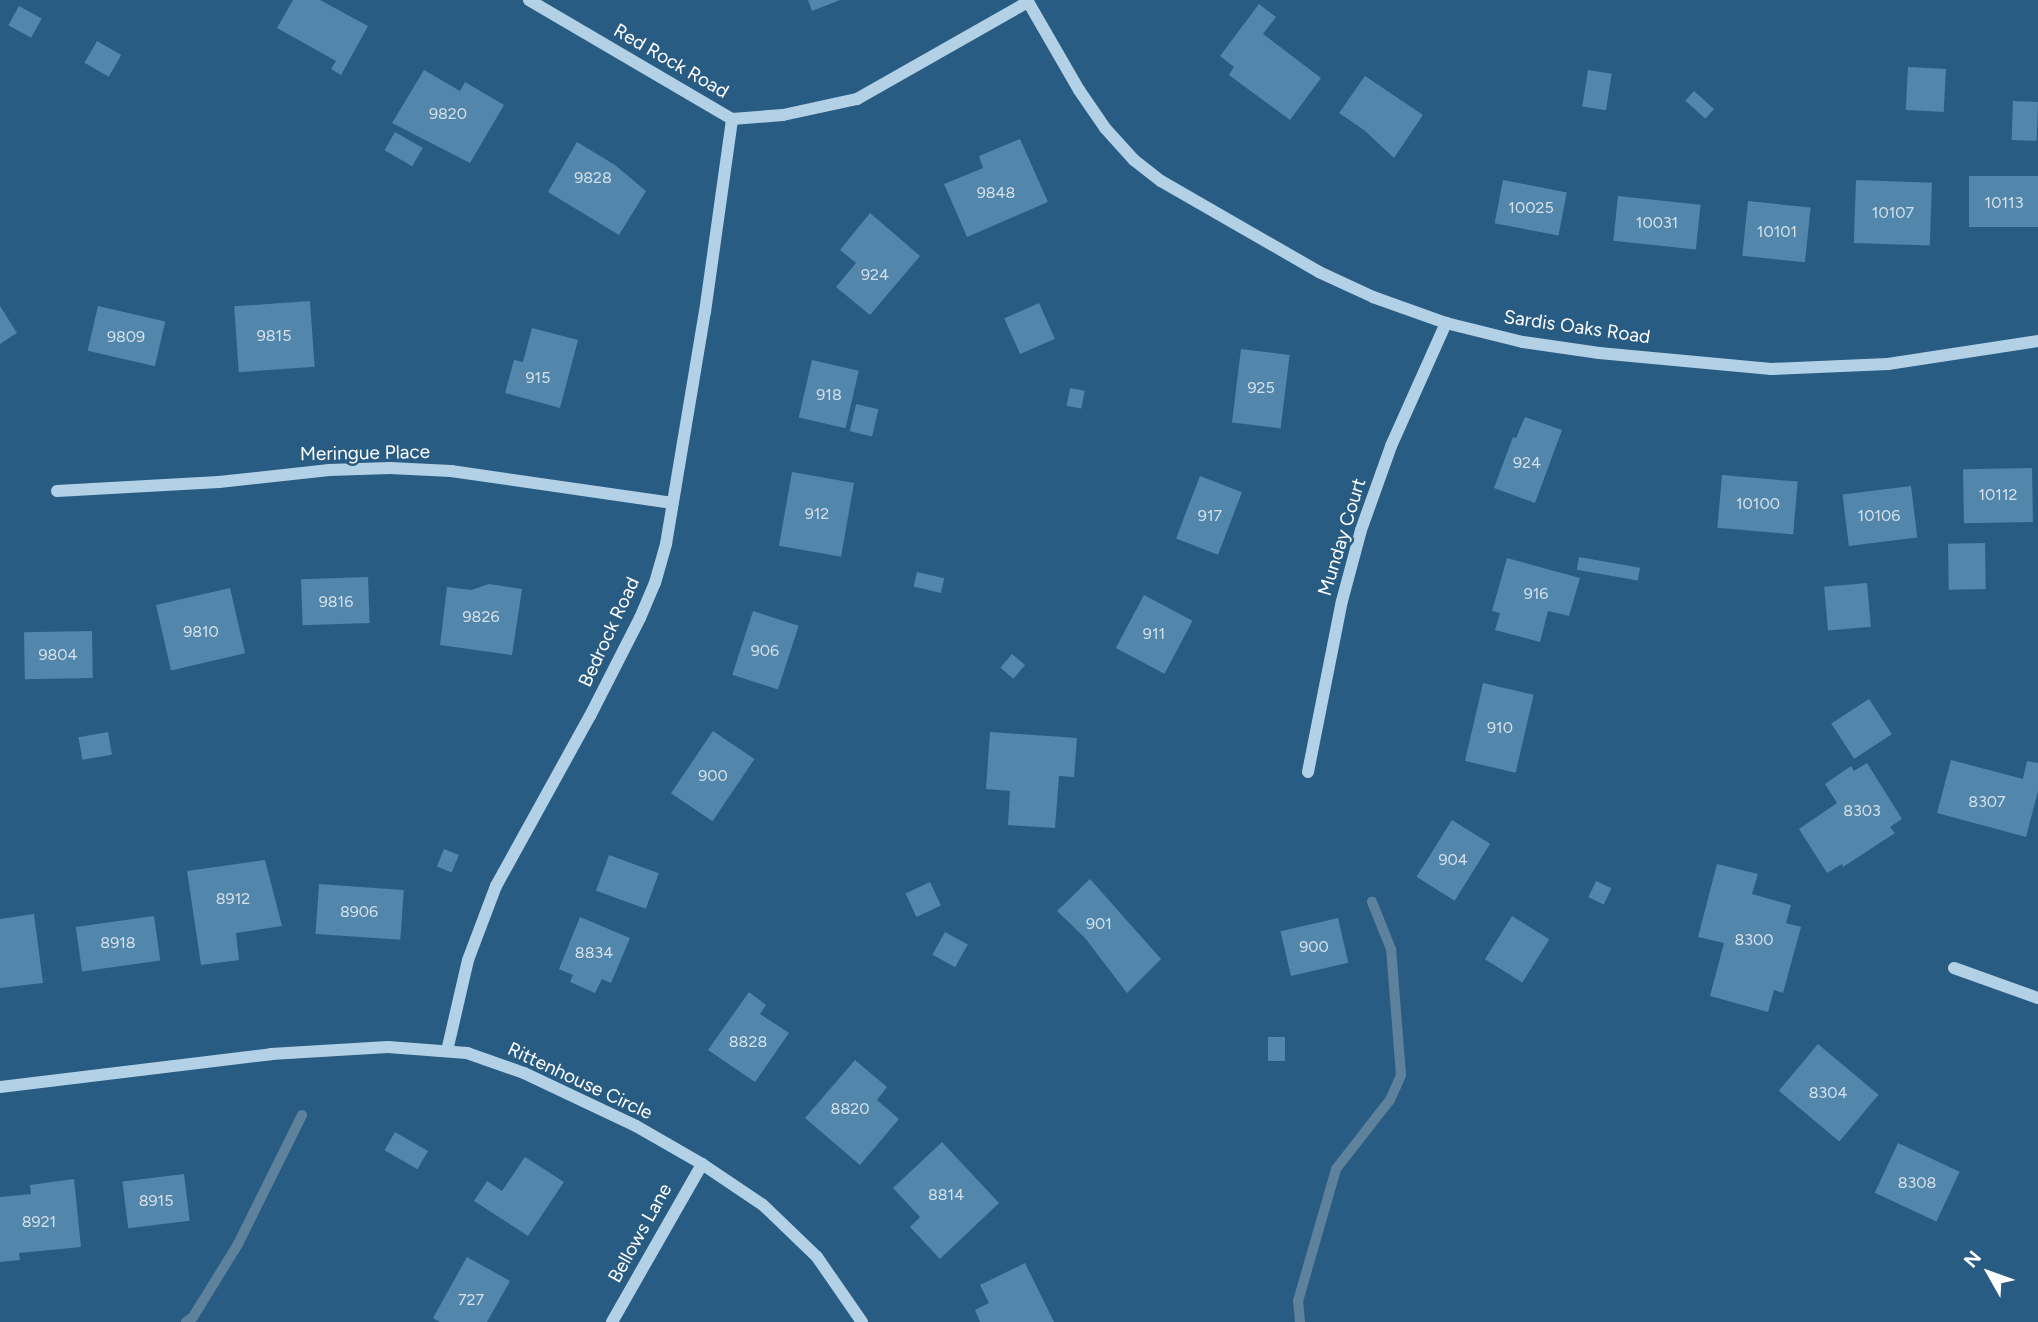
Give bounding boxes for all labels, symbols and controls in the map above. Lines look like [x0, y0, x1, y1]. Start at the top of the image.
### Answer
street label: Red Rock Road [609, 19, 733, 103]
house number: 9820 [429, 104, 467, 124]
house number: 9828 [574, 168, 612, 188]
house number: 9848 [977, 183, 1015, 203]
house number: 10113 [1985, 193, 2023, 213]
house number: 10025 [1508, 198, 1554, 218]
house number: 10107 [1872, 203, 1914, 223]
house number: 10031 [1636, 213, 1678, 233]
house number: 10101 [1757, 222, 1797, 242]
house number: 924 [861, 265, 889, 285]
street label: Sardis Oaks Road [1502, 305, 1652, 349]
house number: 9815 [257, 326, 291, 346]
house number: 9809 [107, 327, 145, 347]
house number: 915 [526, 368, 550, 388]
house number: 925 [1247, 378, 1275, 398]
house number: 918 [816, 385, 842, 405]
street label: Meringue Place [300, 440, 430, 466]
house number: 924 [1513, 453, 1541, 473]
street label: Munday Court [1313, 476, 1371, 598]
house number: 10112 [1978, 485, 2018, 505]
house number: 10100 [1736, 494, 1780, 514]
house number: 912 [805, 504, 829, 524]
house number: 917 [1198, 506, 1222, 526]
house number: 10106 [1858, 506, 1900, 526]
street label: Bedrock Road [574, 573, 644, 691]
house number: 916 [1524, 584, 1548, 604]
house number: 9816 [319, 592, 353, 612]
house number: 9826 [463, 607, 499, 627]
house number: 9810 [183, 622, 219, 642]
house number: 911 [1143, 624, 1165, 644]
house number: 906 [751, 641, 779, 661]
house number: 9804 [38, 645, 78, 665]
house number: 910 [1487, 718, 1513, 738]
house number: 900 [698, 766, 728, 786]
house number: 8307 [1968, 792, 2006, 812]
house number: 8303 [1843, 801, 1881, 821]
house number: 904 [1438, 850, 1468, 870]
house number: 8912 [216, 889, 250, 909]
house number: 8906 [340, 902, 378, 922]
house number: 901 [1086, 914, 1112, 934]
house number: 8300 [1734, 930, 1774, 950]
house number: 8918 [100, 933, 136, 953]
house number: 900 [1299, 937, 1329, 957]
house number: 8834 [575, 943, 613, 963]
house number: 8828 [729, 1032, 767, 1052]
street label: Rittenhouse Circle [504, 1037, 656, 1125]
house number: 8304 [1809, 1083, 1847, 1103]
house number: 8820 [831, 1099, 869, 1119]
house number: 8308 [1898, 1173, 1936, 1193]
street label: Bellows Lane [603, 1179, 677, 1287]
house number: 8814 [928, 1185, 964, 1205]
house number: 8915 [139, 1191, 173, 1211]
house number: 8921 [22, 1212, 56, 1232]
north arrow [1954, 1238, 2024, 1308]
text: N [1959, 1246, 1986, 1272]
house number: 727 [458, 1290, 484, 1310]

